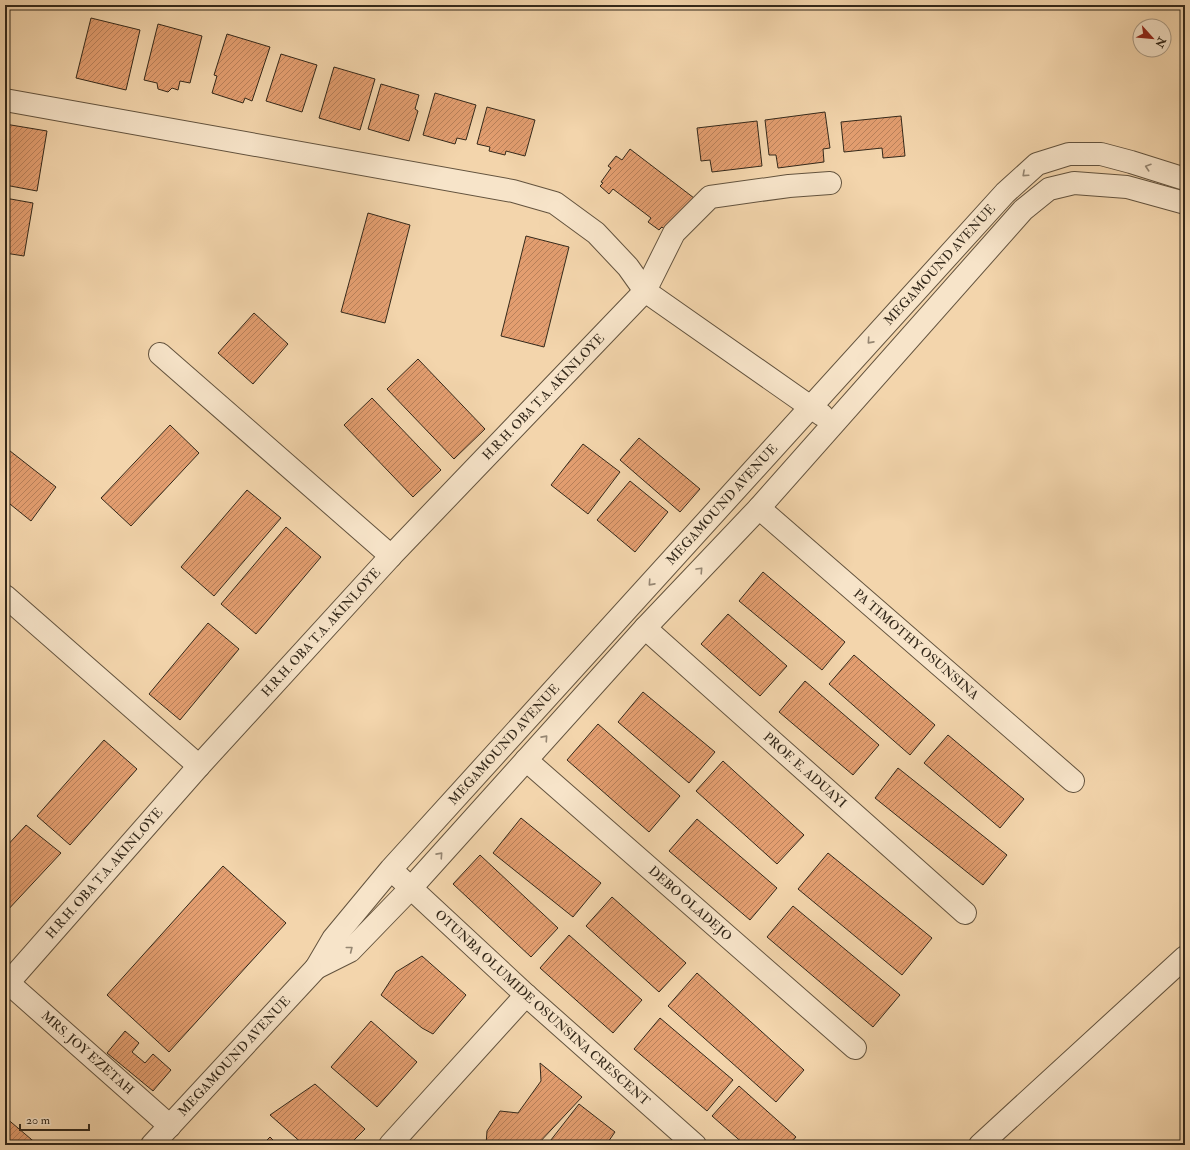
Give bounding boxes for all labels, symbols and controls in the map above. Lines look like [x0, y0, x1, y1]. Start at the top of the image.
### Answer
north arrow [1132, 18, 1172, 58]
text: N [1152, 34, 1169, 51]
one-way arrow [1145, 163, 1152, 172]
one-way arrow [1023, 170, 1030, 177]
street label: MEGAMOUND AVENUE [881, 201, 999, 329]
street label: H.R.H. OBA T.A. AKINLOYE [479, 330, 608, 463]
one-way arrow [868, 337, 875, 344]
street label: MEGAMOUND AVENUE [663, 441, 781, 569]
street label: H.R.H. OBA T.A. AKINLOYE [258, 565, 384, 700]
one-way arrow [695, 567, 702, 575]
one-way arrow [649, 578, 656, 586]
street label: PA TIMOTHY OSUNSINA [850, 586, 982, 704]
street label: MEGAMOUND AVENUE [445, 681, 563, 808]
street label: PROF. E. ADUAYI [760, 729, 850, 812]
one-way arrow [541, 735, 548, 743]
street label: H.R.H. OBA T.A. AKINLOYE [43, 805, 166, 942]
one-way arrow [435, 853, 442, 860]
street label: DEBO OLADEJO [645, 863, 735, 944]
street label: OTUNBA OLUMIDE OSUNSINA CRESCENT [431, 906, 653, 1109]
one-way arrow [345, 947, 353, 954]
street label: MEGAMOUND AVENUE [175, 993, 294, 1120]
street label: MRS. JOY EZETAH [38, 1008, 137, 1098]
scale bar [20, 1106, 89, 1132]
text: 20 m [26, 1113, 51, 1128]

